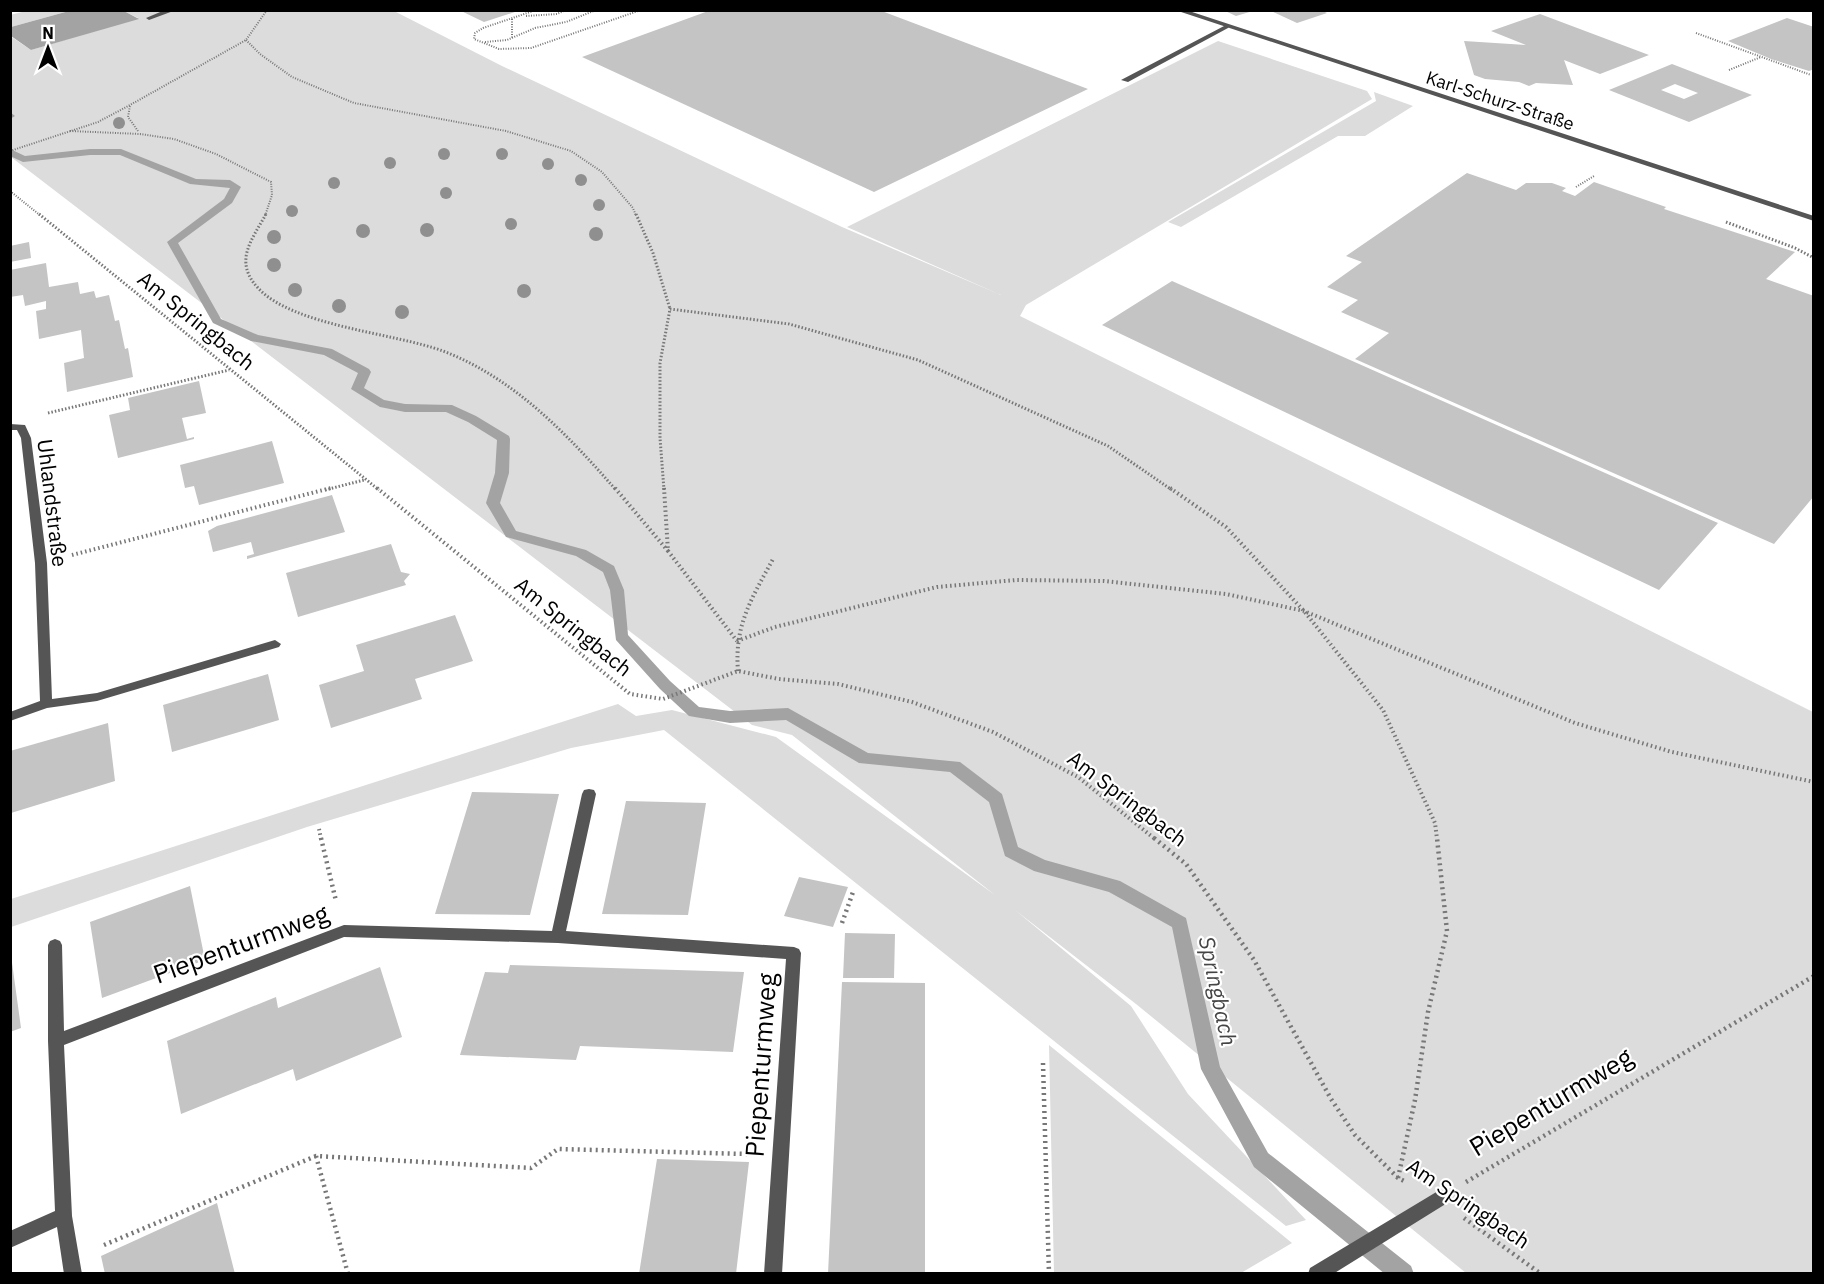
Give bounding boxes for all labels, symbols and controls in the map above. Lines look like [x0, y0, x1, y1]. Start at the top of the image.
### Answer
north arrow [18, 18, 78, 78]
text: N [42, 23, 54, 43]
street label: Karl-Schurz-Straße [1423, 66, 1577, 135]
street label: Am Springbach [132, 264, 261, 376]
street label: Uhlandstraße [31, 437, 75, 568]
street label: Am Springbach [509, 570, 638, 682]
street label: Am Springbach [1062, 744, 1193, 852]
street label: Piepenturmweg [148, 895, 333, 991]
water label: Springbach [1193, 933, 1244, 1048]
street label: Piepenturmweg [737, 971, 783, 1158]
street label: Piepenturmweg [1463, 1039, 1639, 1163]
street label: Am Springbach [1401, 1152, 1536, 1255]

